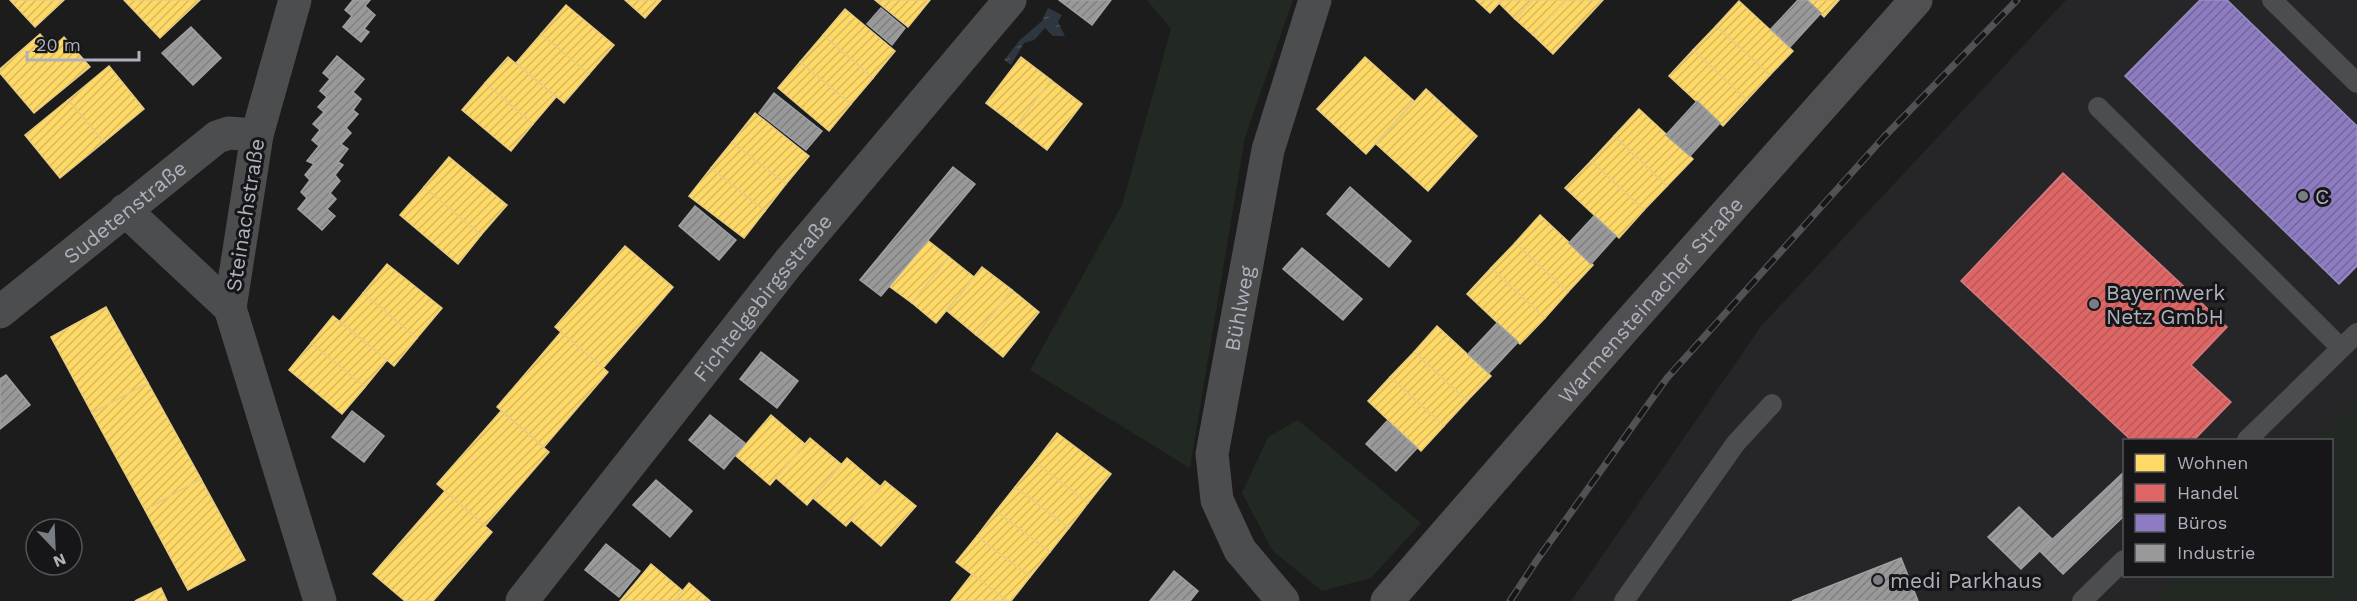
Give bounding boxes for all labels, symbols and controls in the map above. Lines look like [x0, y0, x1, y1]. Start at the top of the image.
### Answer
scale bar [27, 24, 140, 62]
text: 20 m [36, 34, 81, 55]
street label: Steinachstraße [221, 137, 269, 293]
street label: Sudetenstraße [58, 155, 191, 268]
place label: C [2315, 184, 2329, 209]
marker: C [2296, 189, 2310, 203]
street label: Warmensteinacher Straße [1552, 191, 1748, 408]
street label: Fichtelgebirgsstraße [687, 208, 837, 386]
street label: Bühlweg [1219, 263, 1259, 353]
place label: Bayernwerk Netz GmbH [2106, 280, 2225, 329]
marker: Bayernwerk Netz GmbH [2087, 297, 2101, 311]
legend [2123, 439, 2333, 577]
text: Wohnen [2177, 452, 2248, 473]
text: Handel [2177, 482, 2239, 503]
text: Büros [2177, 512, 2227, 533]
north arrow [24, 517, 84, 577]
text: Industrie [2177, 542, 2255, 563]
text: N [50, 549, 69, 571]
place label: medi Parkhaus [1890, 568, 2042, 593]
marker: medi Parkhaus [1871, 573, 1885, 587]

